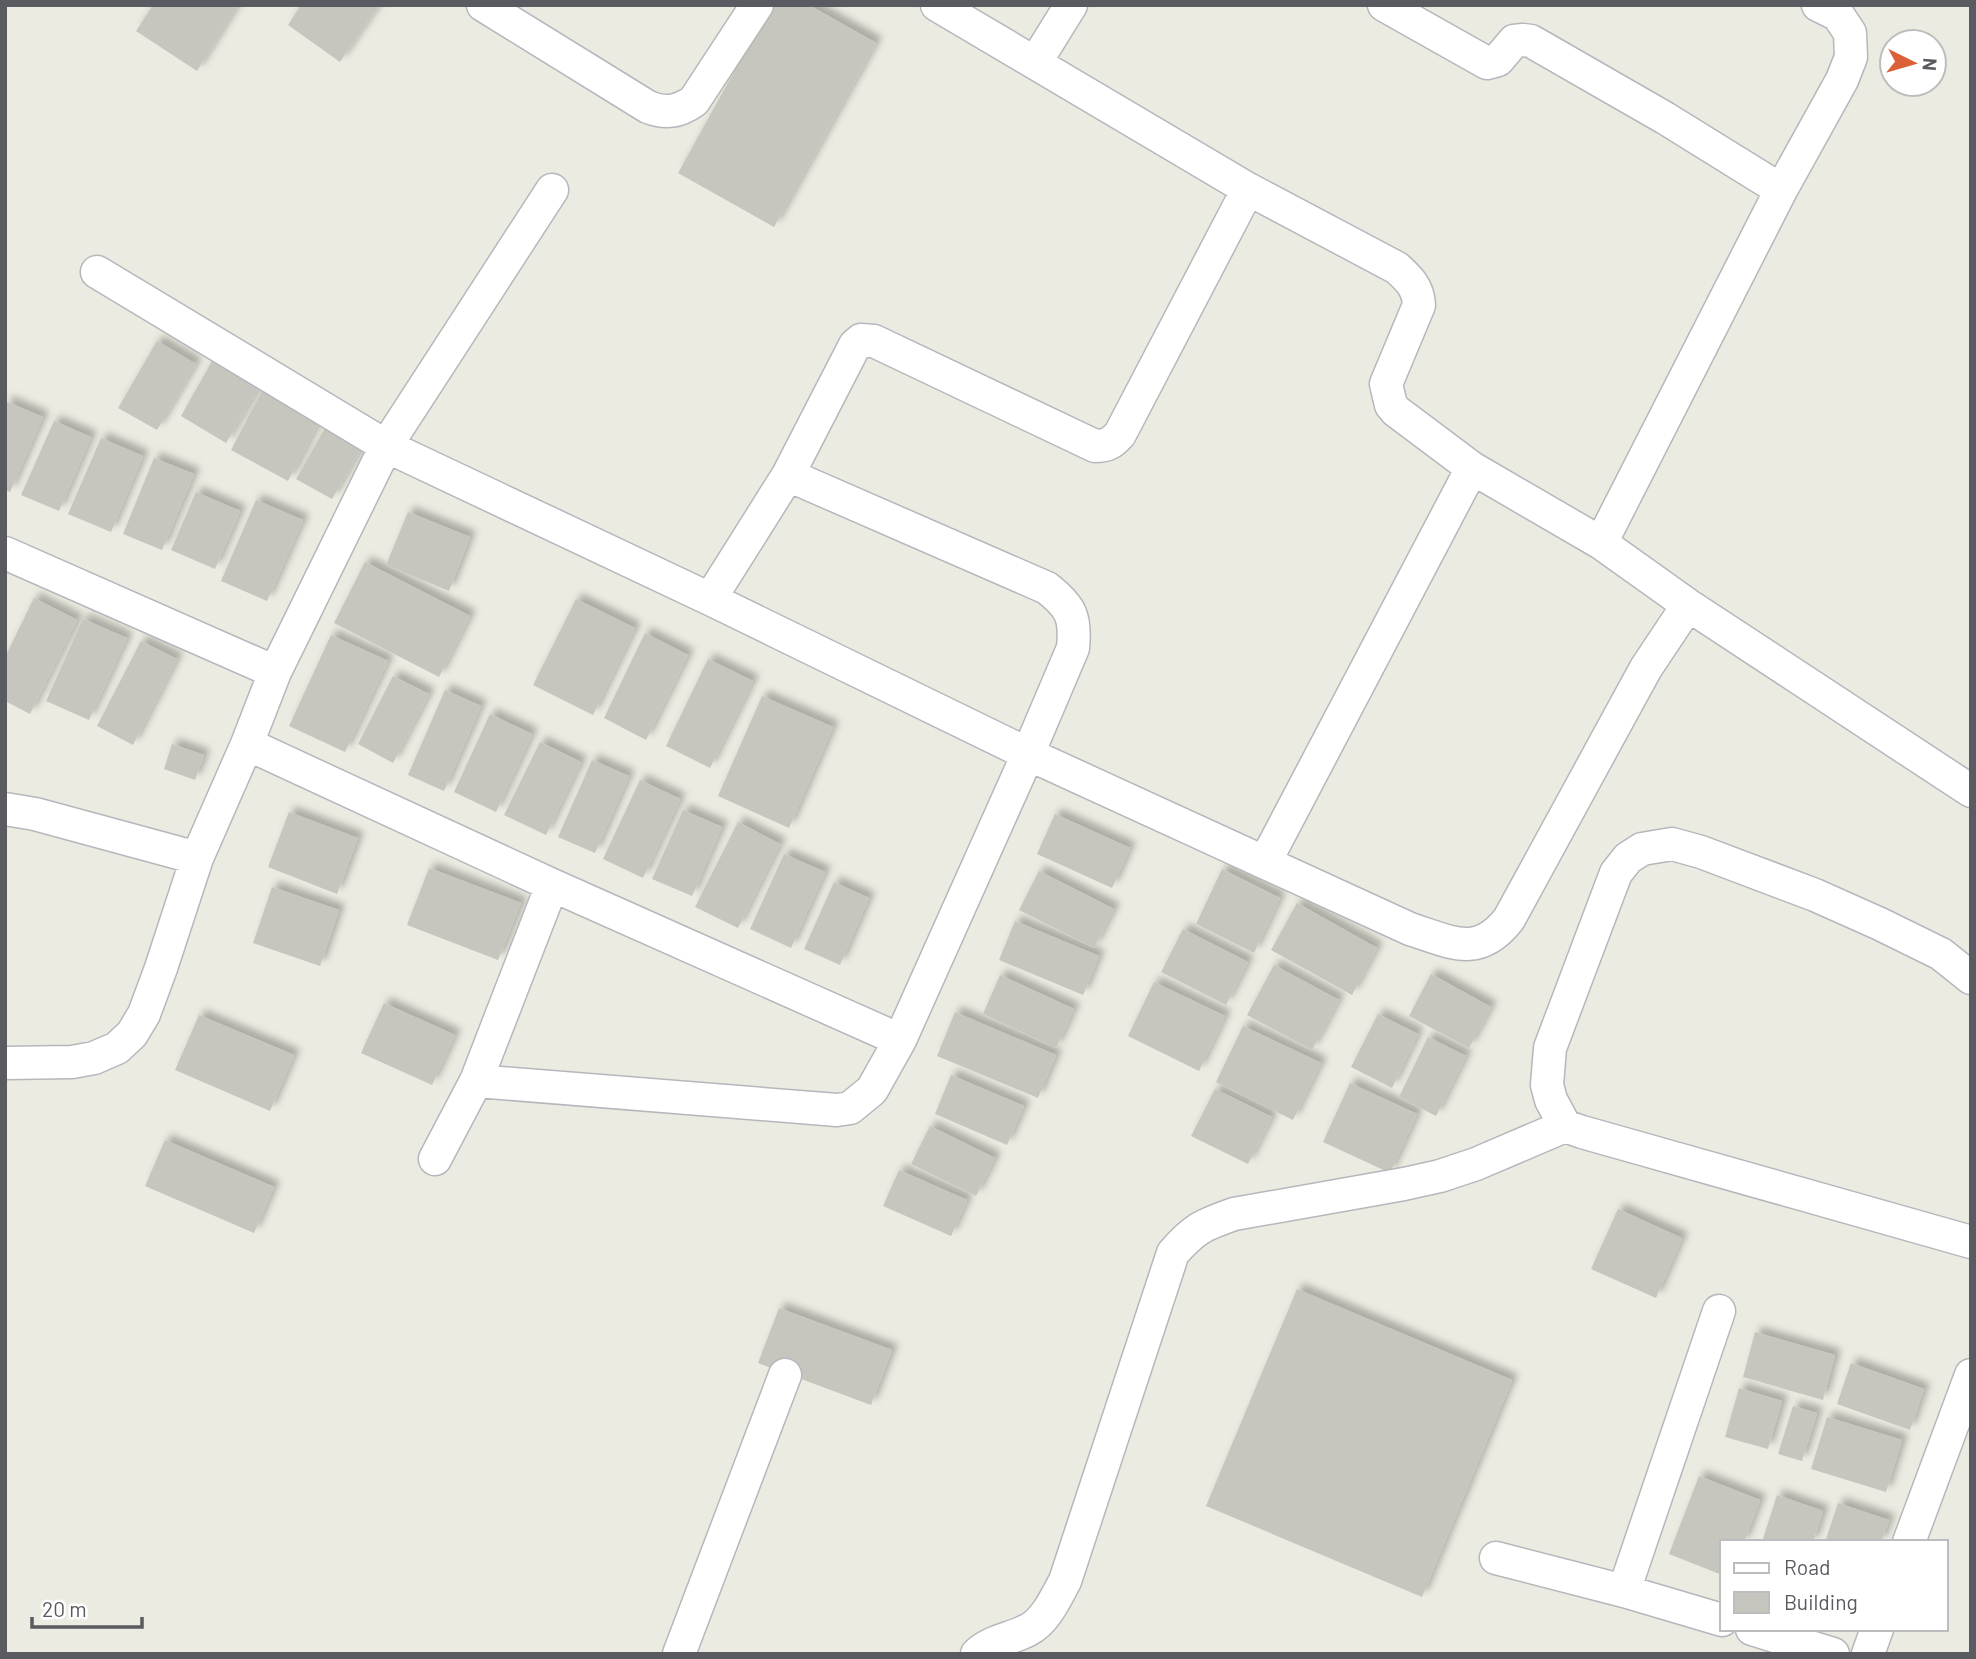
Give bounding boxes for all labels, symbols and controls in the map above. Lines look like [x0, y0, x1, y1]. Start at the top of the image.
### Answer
north arrow [1878, 28, 1948, 98]
text: N [1918, 57, 1942, 72]
legend [1720, 1540, 1948, 1631]
text: Road [1784, 1554, 1830, 1579]
scale bar [32, 1586, 142, 1630]
text: Building [1784, 1589, 1858, 1614]
text: 20 m [42, 1596, 87, 1621]

